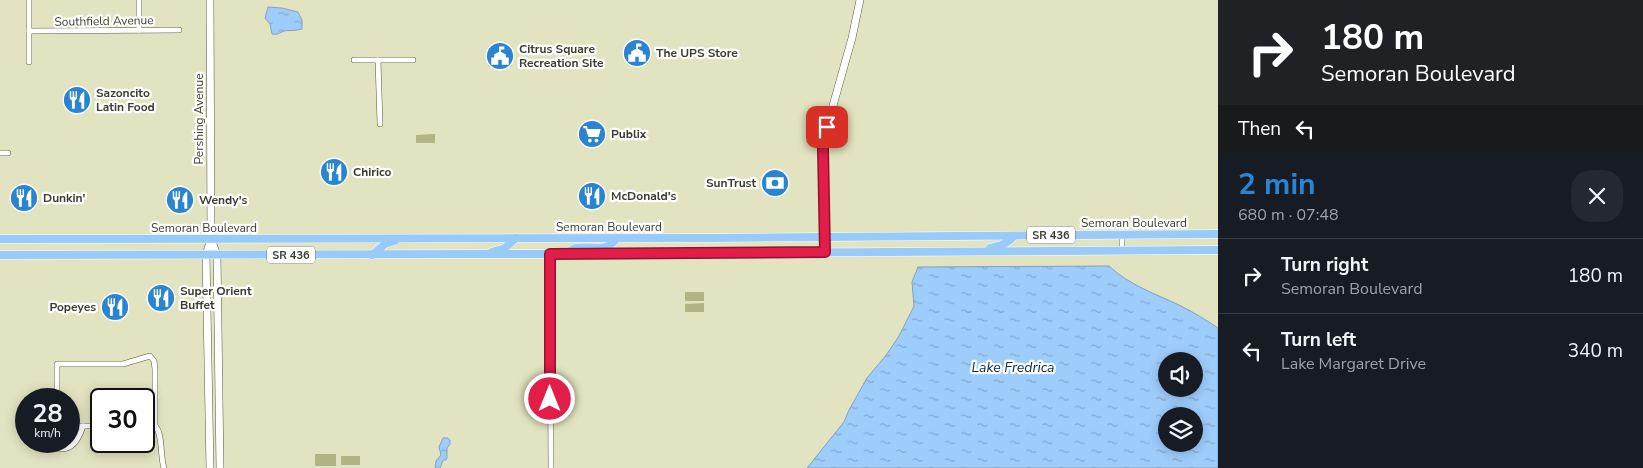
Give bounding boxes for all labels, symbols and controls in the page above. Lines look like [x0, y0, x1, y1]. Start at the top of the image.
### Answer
street label: Southfield Avenue [54, 12, 154, 30]
text: 180 m [1321, 14, 1424, 61]
icon: right [1238, 20, 1303, 85]
public building icon: The UPS Store [622, 38, 652, 68]
public building icon: Citrus Square Recreation Site [485, 41, 515, 71]
place label: Citrus Square Recreation Site [519, 41, 604, 71]
place label: The UPS Store [656, 45, 738, 61]
text: Semoran Boulevard [1321, 59, 1516, 89]
street label: Pershing Avenue [191, 73, 207, 165]
restaurant icon: Sazoncito Latin Food [62, 85, 92, 115]
place label: Sazoncito Latin Food [96, 85, 155, 115]
pin [806, 106, 848, 148]
icon: arrive [813, 113, 841, 141]
icon: left [1291, 115, 1319, 143]
text: Then [1238, 116, 1281, 142]
supermarket icon: Publix [577, 119, 607, 149]
place label: Publix [611, 126, 647, 142]
restaurant icon: Chirico [319, 157, 349, 187]
place label: Chirico [353, 164, 392, 180]
text: 2 min [1238, 164, 1316, 205]
bank icon: SunTrust [760, 168, 790, 198]
button: close [1571, 170, 1623, 222]
place label: SunTrust [706, 175, 756, 191]
restaurant icon: McDonald's [577, 181, 607, 211]
restaurant icon: Dunkin' [9, 183, 39, 213]
restaurant icon: Wendy's [165, 185, 195, 215]
place label: McDonald's [611, 188, 677, 204]
place label: Dunkin' [43, 190, 86, 206]
place label: Wendy's [199, 192, 248, 208]
text: 680 m · 07:48 [1238, 204, 1339, 226]
street label: Semoran Boulevard [1081, 215, 1187, 231]
street label: Semoran Boulevard [556, 219, 662, 235]
street label: Semoran Boulevard [151, 220, 257, 236]
road number: SR 436 [1027, 226, 1075, 244]
road number: SR 436 [267, 246, 315, 264]
text: Turn right [1281, 252, 1368, 278]
icon: right [1238, 262, 1266, 290]
text: 180 m [1568, 263, 1623, 289]
text: Semoran Boulevard [1281, 278, 1423, 300]
restaurant icon: Super Orient Buffet [146, 283, 176, 313]
place label: Super Orient Buffet [180, 283, 252, 313]
restaurant icon: Popeyes [100, 292, 130, 322]
place label: Popeyes [49, 299, 96, 315]
text: Turn left [1281, 327, 1356, 353]
icon: left [1238, 337, 1266, 365]
text: 340 m [1568, 338, 1623, 364]
map controls [1158, 352, 1203, 452]
button: sound [1158, 352, 1203, 397]
text: Lake Margaret Drive [1281, 353, 1426, 375]
water label: Lake Fredrica [971, 358, 1055, 377]
position arrow [523, 372, 575, 424]
speed limit sign: 30 [90, 388, 155, 453]
text: 28 [32, 397, 63, 431]
button: layers [1158, 407, 1203, 452]
text: km/h [34, 425, 61, 441]

